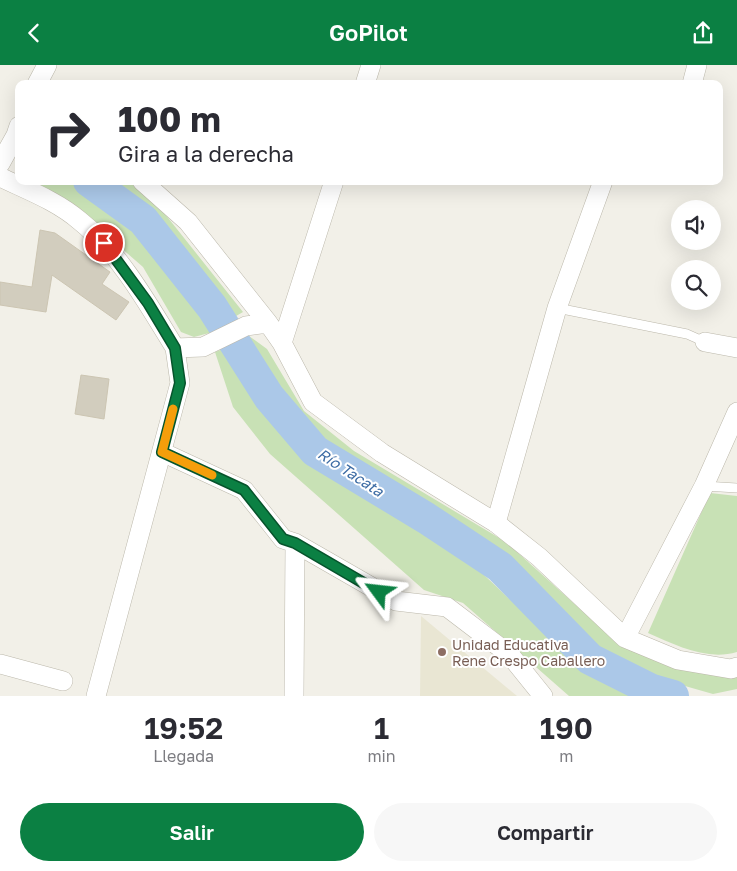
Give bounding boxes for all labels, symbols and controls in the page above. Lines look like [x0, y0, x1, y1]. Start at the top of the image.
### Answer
icon: back [20, 19, 48, 47]
text: GoPilot [329, 19, 408, 46]
icon: share [689, 19, 717, 47]
text: 100 m [118, 98, 221, 140]
icon: right [35, 100, 100, 165]
text: Gira a la derecha [118, 140, 294, 167]
map controls [671, 200, 721, 310]
button: sound [671, 200, 721, 250]
pin [83, 222, 125, 264]
icon: arrive [90, 229, 118, 257]
button: search [671, 260, 721, 310]
water label: Río Tacata [315, 444, 388, 500]
position arrow [352, 565, 404, 617]
place label: Unidad Educativa Rene Crespo Caballero [452, 636, 605, 669]
marker: Unidad Educativa Rene Crespo Caballero [436, 646, 448, 658]
text: 19:52 [144, 710, 223, 746]
text: 1 [374, 710, 389, 746]
text: 190 [540, 710, 593, 746]
text: Llegada [153, 746, 214, 766]
text: min [367, 746, 396, 766]
text: m [559, 746, 573, 766]
button: Salir [20, 803, 364, 861]
button: Compartir [374, 803, 717, 861]

